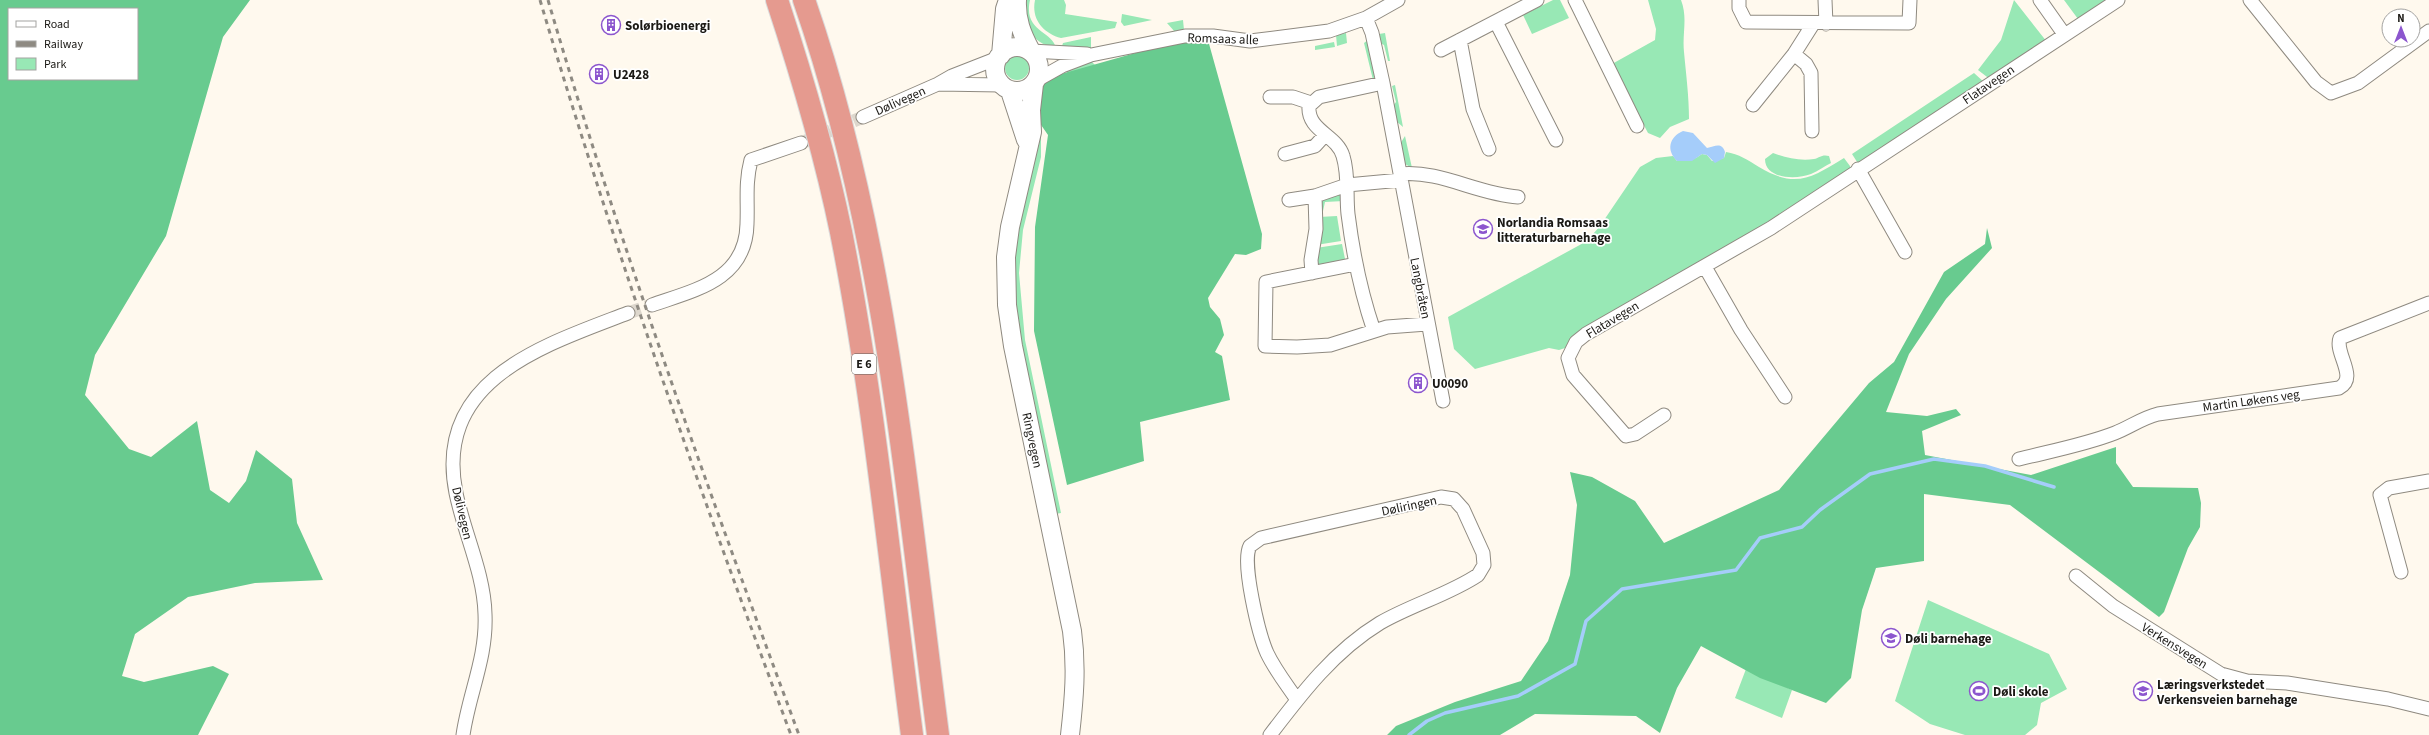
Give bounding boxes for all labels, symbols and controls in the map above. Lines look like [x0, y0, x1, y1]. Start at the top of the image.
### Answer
legend [8, 8, 138, 80]
north arrow [2381, 8, 2421, 48]
text: N [2397, 11, 2405, 26]
building icon: Solørbioenergi [600, 14, 622, 36]
text: Road [44, 16, 70, 33]
place label: Solørbioenergi [625, 17, 710, 35]
street label: Romsaas alle [1187, 29, 1259, 49]
text: Railway [44, 36, 83, 53]
text: Park [44, 56, 66, 73]
street label: Flatavegen [1959, 61, 2018, 109]
building icon: U2428 [588, 63, 610, 85]
place label: U2428 [613, 66, 649, 84]
street label: Dølivegen [872, 82, 929, 120]
place label: Norlandia Romsaas litteraturbarnehage [1497, 214, 1611, 247]
school or university icon: Norlandia Romsaas litteraturbarnehage [1472, 218, 1494, 240]
street label: Langbråten [1405, 256, 1435, 320]
street label: Flatavegen [1583, 297, 1642, 343]
road number: E 6 [852, 354, 876, 374]
building icon: U0090 [1407, 372, 1429, 394]
place label: U0090 [1432, 375, 1468, 393]
street label: Martin Løkens veg [2201, 385, 2301, 417]
street label: Ringvegen [1017, 411, 1047, 470]
street label: Dølivegen [447, 485, 477, 541]
street label: Døliringen [1380, 491, 1439, 521]
street label: Verkensvegen [2138, 618, 2211, 673]
school or university icon: Døli barnehage [1880, 627, 1902, 649]
place label: Døli barnehage [1905, 630, 1992, 648]
place label: Læringsverkstedet Verkensveien barnehage [2156, 676, 2298, 709]
sports icon: Døli skole [1968, 680, 1990, 702]
school or university icon: Læringsverkstedet Verkensveien barnehage [2132, 680, 2154, 702]
place label: Døli skole [1993, 683, 2049, 701]

